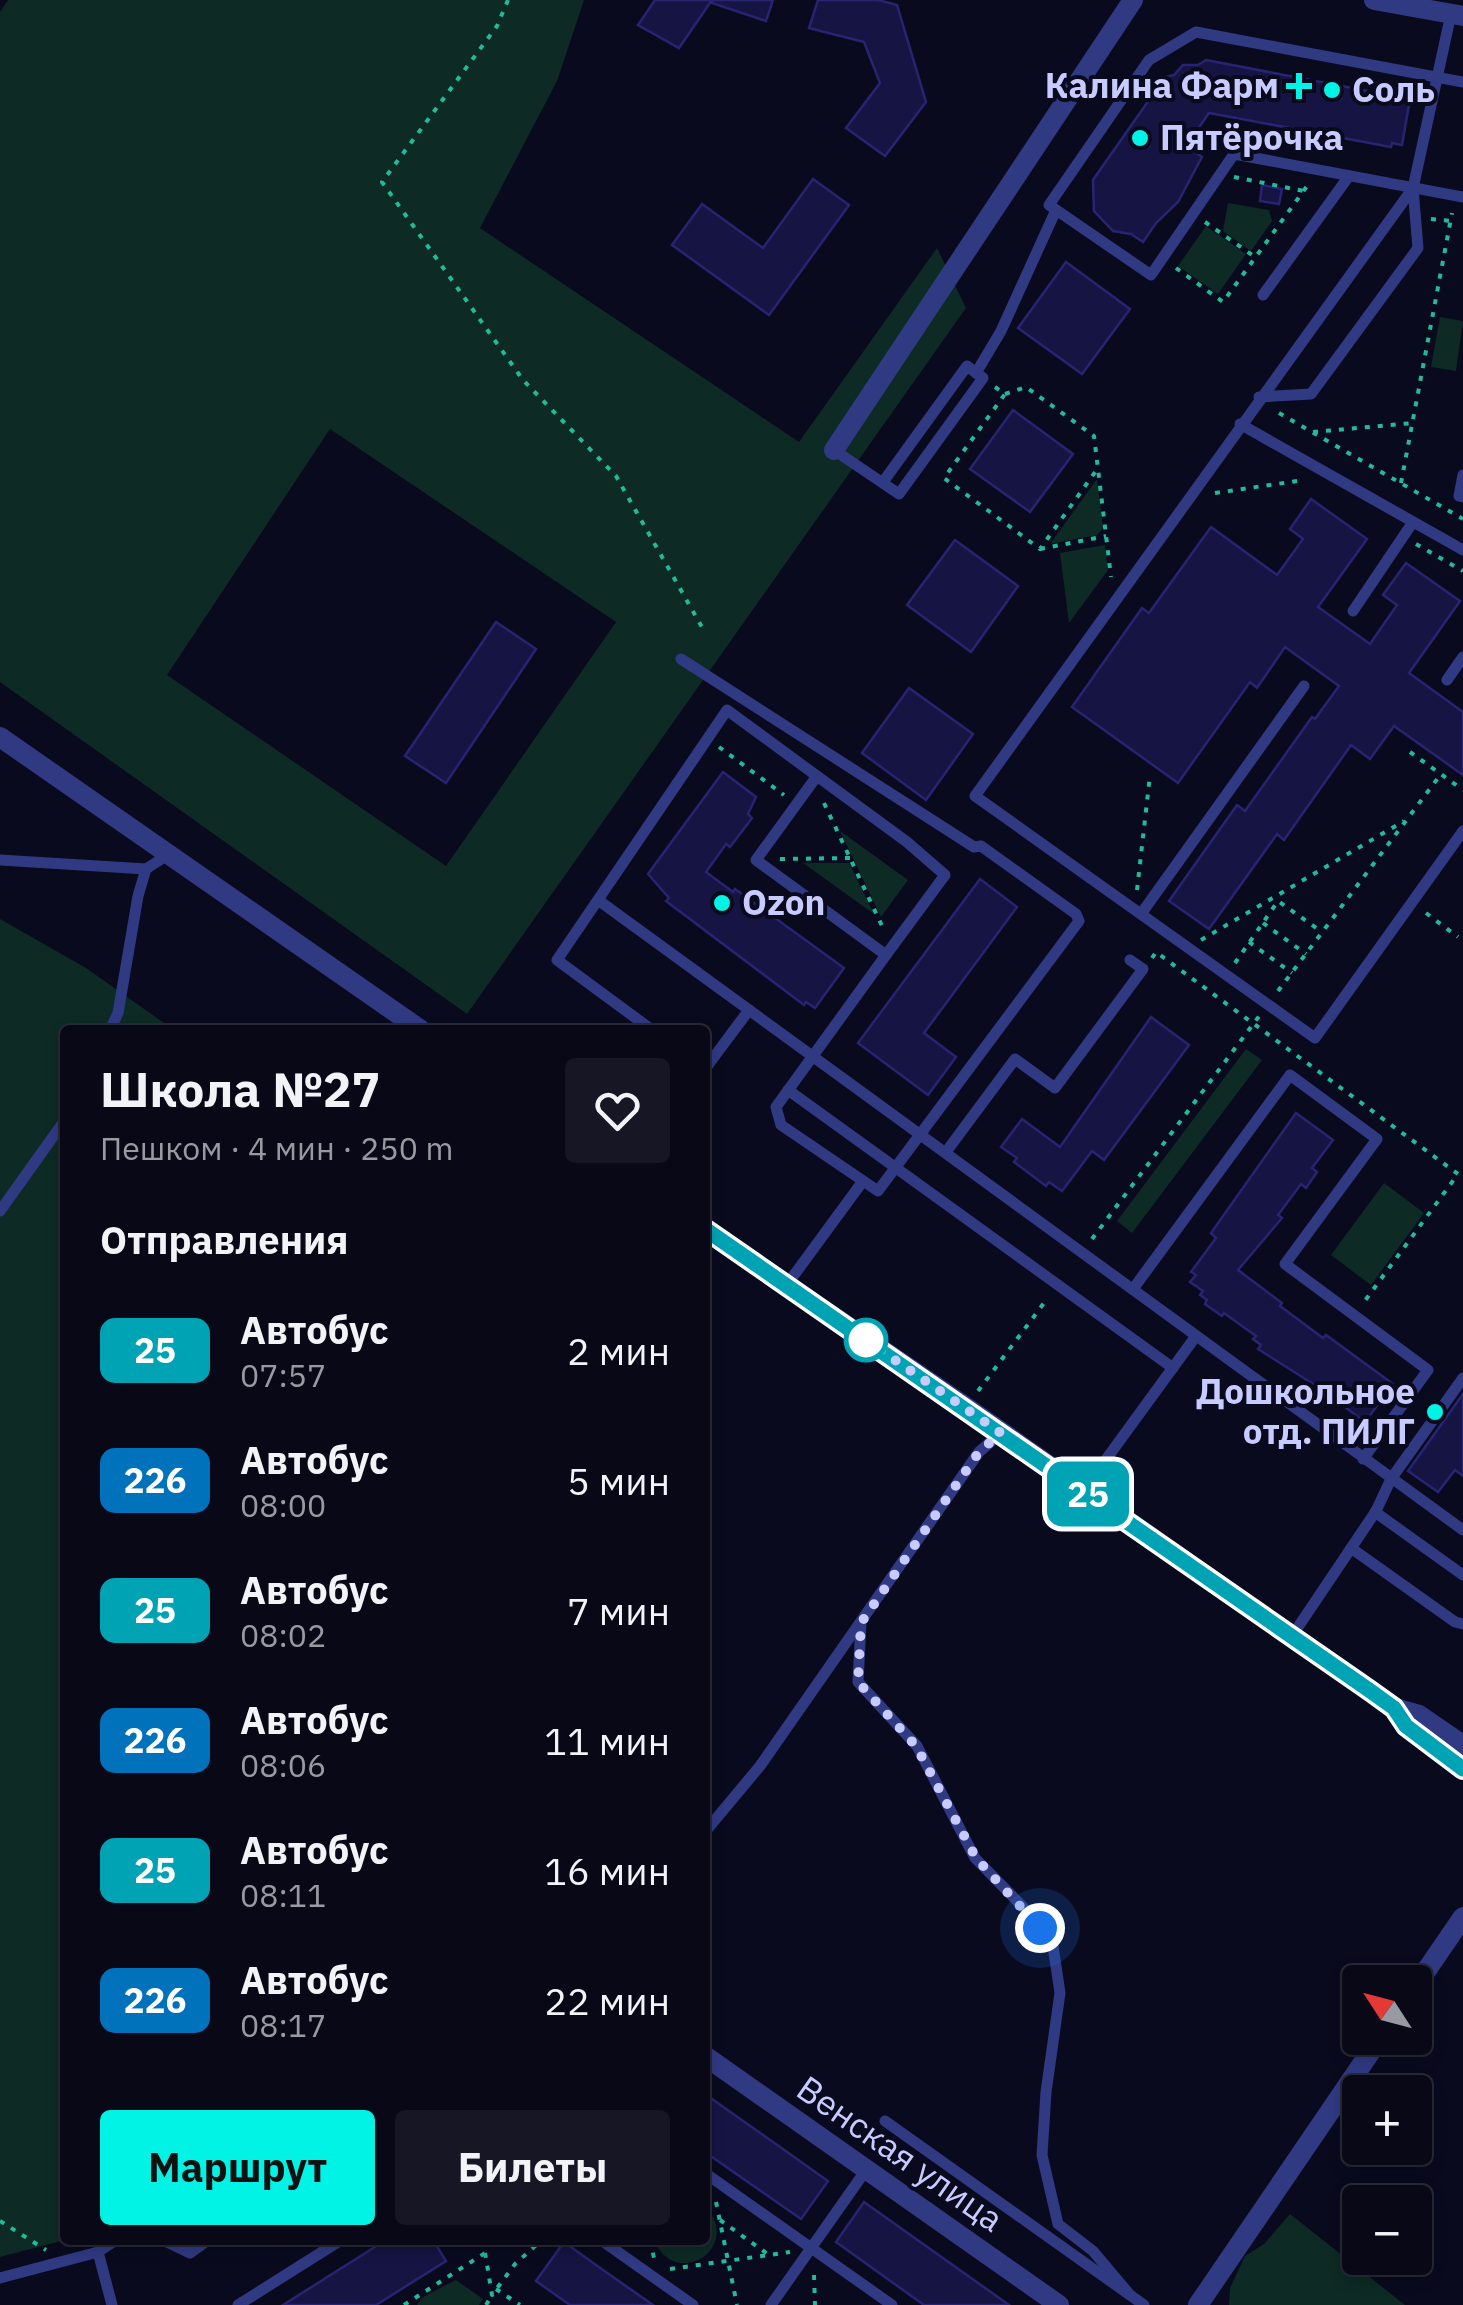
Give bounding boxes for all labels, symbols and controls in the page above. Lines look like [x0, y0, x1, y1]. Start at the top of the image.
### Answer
place label: Калина Фарм [1045, 62, 1279, 108]
place label: Соль [1352, 66, 1435, 112]
marker: Калина Фарм [1288, 75, 1310, 97]
marker: Соль [1321, 79, 1343, 101]
place label: Пятёрочка [1160, 114, 1344, 160]
marker: Пятёрочка [1129, 127, 1151, 149]
place label: Ozon [742, 879, 825, 925]
marker: Ozon [711, 892, 733, 914]
text: Школа №27 [100, 1058, 380, 1120]
button: heart [565, 1058, 670, 1163]
text: Пешком · 4 мин · 250 m [100, 1127, 453, 1169]
text: Отправления [100, 1215, 348, 1264]
text: Автобус [240, 1305, 389, 1354]
unlabelled marker [845, 1319, 887, 1361]
text: 2 мин [567, 1326, 670, 1375]
text: 25 [134, 1327, 176, 1373]
text: 07:57 [240, 1354, 326, 1396]
place label: Дошкольное отд. ПИЛГ [1196, 1368, 1415, 1454]
marker: Дошкольное отд. ПИЛГ [1424, 1401, 1446, 1423]
text: Автобус [240, 1435, 389, 1484]
text: 5 мин [567, 1456, 670, 1505]
text: 226 [123, 1457, 187, 1503]
line badge: 25 [1043, 1462, 1133, 1526]
text: 25 [1067, 1471, 1109, 1517]
text: 08:00 [240, 1484, 326, 1526]
text: Автобус [240, 1565, 389, 1614]
text: 7 мин [567, 1586, 670, 1635]
text: 25 [134, 1587, 176, 1633]
text: 08:02 [240, 1614, 326, 1656]
text: Автобус [240, 1695, 389, 1744]
text: 11 мин [544, 1716, 670, 1765]
text: 226 [123, 1717, 187, 1763]
text: 08:06 [240, 1744, 326, 1786]
text: Автобус [240, 1825, 389, 1874]
text: 16 мин [544, 1846, 670, 1895]
text: 25 [134, 1847, 176, 1893]
text: 08:11 [240, 1874, 326, 1916]
your location [1015, 1903, 1065, 1953]
text: Автобус [240, 1955, 389, 2004]
north arrow [1342, 1965, 1432, 2055]
map controls [1342, 1965, 1432, 2275]
text: 22 мин [544, 1976, 670, 2025]
text: 226 [123, 1977, 187, 2023]
text: 08:17 [240, 2004, 326, 2046]
street label: Венская улица [788, 2065, 1013, 2241]
button: + [1342, 2075, 1432, 2165]
button: Маршрут [100, 2110, 375, 2225]
button: Билеты [395, 2110, 670, 2225]
button: − [1342, 2185, 1432, 2275]

